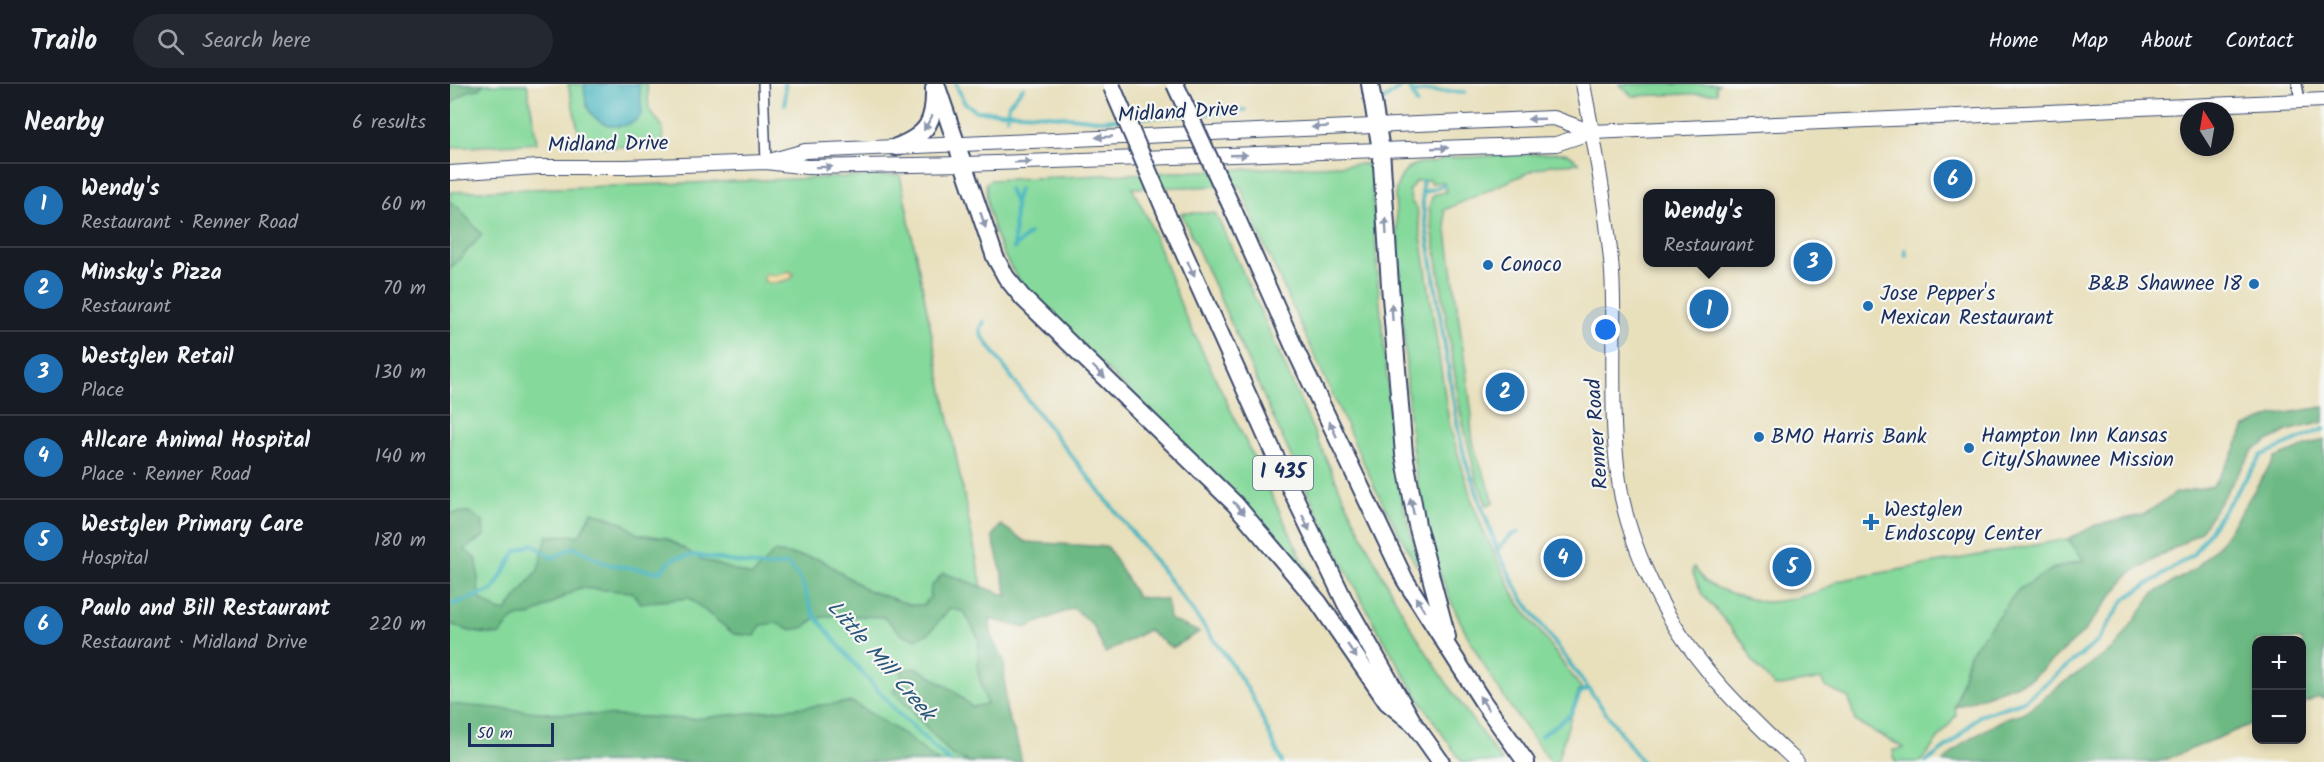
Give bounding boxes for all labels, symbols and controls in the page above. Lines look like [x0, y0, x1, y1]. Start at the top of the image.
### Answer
search box [133, 14, 553, 68]
text: Trailo [30, 19, 97, 64]
text: Search here [202, 24, 311, 59]
icon: search [154, 25, 187, 58]
text: Home [1989, 25, 2038, 58]
text: Map [2071, 25, 2108, 58]
text: About [2141, 25, 2192, 58]
text: Contact [2225, 25, 2294, 58]
street label: Midland Drive [1117, 93, 1240, 133]
text: Nearby [24, 102, 104, 144]
north arrow [2180, 102, 2234, 156]
text: 6 results [352, 107, 426, 139]
one-way arrow [1526, 114, 1545, 124]
one-way arrow [923, 115, 933, 132]
one-way arrow [1310, 123, 1329, 132]
street label: Midland Drive [547, 127, 669, 163]
one-way arrow [1095, 133, 1114, 142]
one-way arrow [1430, 144, 1449, 153]
one-way arrow [1229, 150, 1248, 160]
pin: 6 [1934, 156, 1972, 202]
one-way arrow [1014, 158, 1033, 167]
one-way arrow [815, 162, 834, 172]
text: Wendy's [81, 172, 160, 207]
text: 1 [40, 189, 47, 221]
text: 60 m [381, 189, 426, 221]
popup [1643, 189, 1775, 267]
text: Wendy's [1664, 195, 1742, 230]
text: Restaurant · Renner Road [81, 207, 298, 239]
one-way arrow [978, 211, 988, 229]
one-way arrow [1381, 217, 1391, 236]
text: Restaurant [1664, 230, 1754, 262]
pin: 3 [1794, 240, 1832, 285]
place label: Conoco [1500, 249, 1562, 282]
text: Minsky's Pizza [81, 256, 222, 291]
marker: Conoco [1481, 258, 1495, 272]
one-way arrow [1186, 260, 1196, 278]
place label: B&B Shawnee 18 [2088, 268, 2242, 301]
text: 2 [38, 273, 49, 305]
text: 70 m [383, 273, 426, 305]
marker: B&B Shawnee 18 [2247, 277, 2261, 291]
place label: Jose Pepper's Mexican Restaurant [1880, 278, 2055, 335]
pin: 1 [1690, 286, 1728, 332]
text: Restaurant [81, 291, 171, 323]
marker: Jose Pepper's Mexican Restaurant [1861, 299, 1875, 313]
one-way arrow [1387, 303, 1396, 322]
your location [1591, 315, 1620, 344]
text: Westglen Retail [81, 340, 234, 375]
text: 3 [38, 357, 49, 389]
text: 130 m [374, 357, 426, 389]
one-way arrow [1091, 365, 1105, 379]
pin: 2 [1486, 370, 1524, 414]
text: Place [81, 375, 124, 407]
street label: Renner Road [1578, 377, 1618, 491]
place label: Hampton Inn Kansas City/Shawnee Mission [1981, 420, 2174, 477]
one-way arrow [1329, 421, 1338, 438]
place label: BMO Harris Bank [1771, 421, 1927, 454]
text: Allcare Animal Hospital [81, 424, 310, 459]
marker: BMO Harris Bank [1752, 430, 1766, 444]
text: 4 [38, 441, 49, 473]
text: 140 m [375, 441, 426, 473]
marker: Hampton Inn Kansas City/Shawnee Mission [1962, 441, 1976, 455]
road number: I 435 [1253, 456, 1313, 490]
text: Place · Renner Road [81, 459, 251, 491]
place label: Westglen Endoscopy Center [1884, 494, 2042, 551]
one-way arrow [1407, 497, 1417, 515]
one-way arrow [1232, 500, 1246, 515]
text: Westglen Primary Care [81, 508, 303, 543]
marker: Westglen Endoscopy Center [1862, 513, 1880, 531]
one-way arrow [1302, 514, 1311, 531]
text: 5 [38, 525, 49, 557]
text: 180 m [374, 525, 426, 557]
pin: 4 [1544, 536, 1582, 580]
text: Hospital [81, 543, 148, 575]
pin: 5 [1772, 544, 1812, 590]
text: Paulo and Bill Restaurant [81, 592, 330, 627]
water label: Little Mill Creek [817, 592, 945, 732]
one-way arrow [1414, 596, 1426, 612]
text: 6 [38, 609, 49, 641]
text: 220 m [369, 609, 426, 641]
text: Restaurant · Midland Drive [81, 627, 307, 659]
map controls [2252, 636, 2306, 744]
button: + [2252, 636, 2306, 690]
one-way arrow [1346, 643, 1357, 659]
button: − [2252, 690, 2306, 744]
one-way arrow [1479, 695, 1490, 711]
scale bar [468, 720, 554, 748]
text: 50 m [477, 721, 513, 746]

